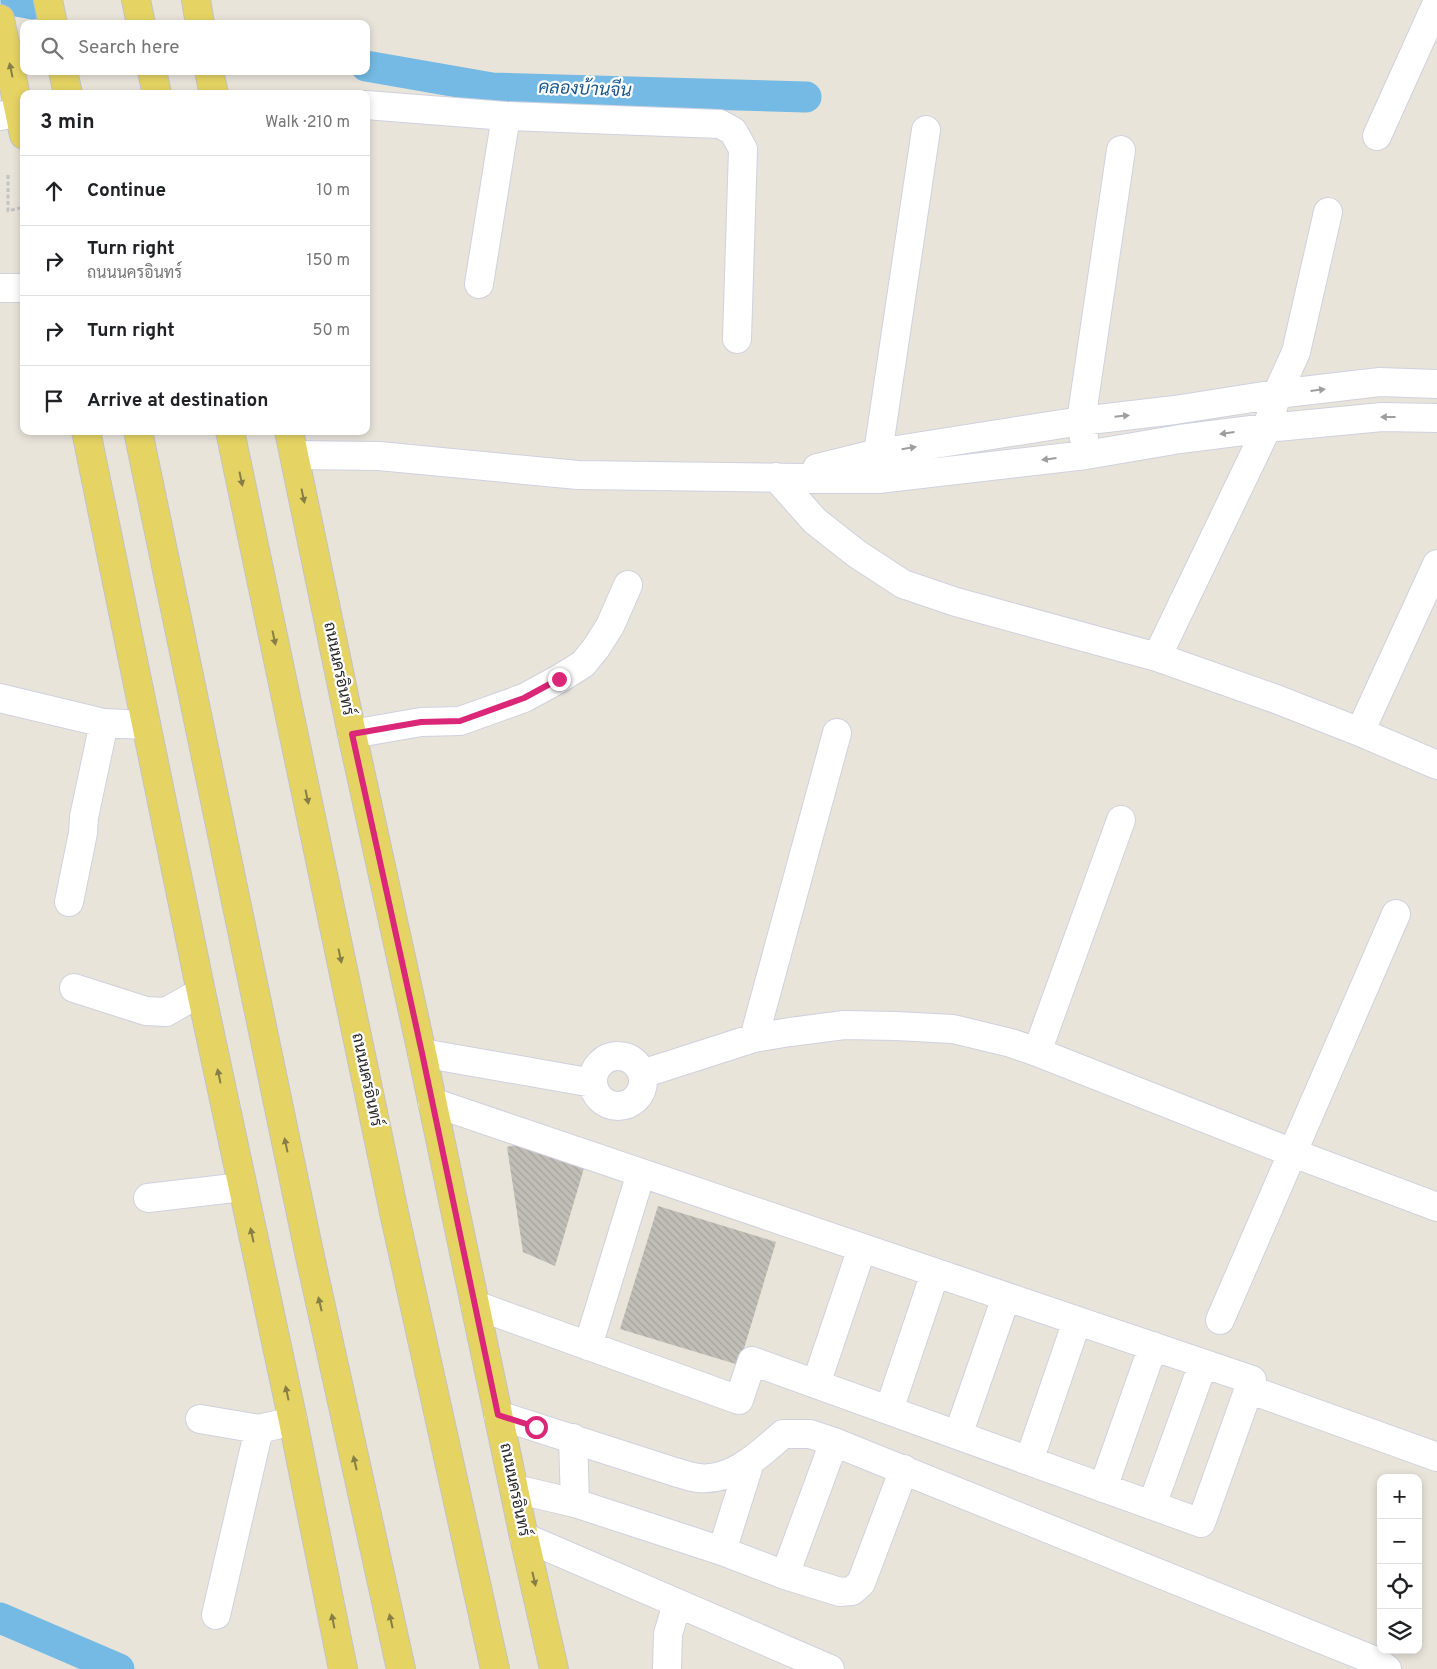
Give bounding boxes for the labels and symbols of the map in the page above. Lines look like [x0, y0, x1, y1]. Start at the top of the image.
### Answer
one-way arrow [6, 62, 14, 78]
water label: คลองบ้านจีน [538, 74, 633, 103]
one-way arrow [1310, 386, 1326, 394]
one-way arrow [1114, 412, 1130, 420]
one-way arrow [1380, 413, 1396, 421]
one-way arrow [1218, 429, 1234, 437]
one-way arrow [902, 444, 918, 452]
one-way arrow [1040, 455, 1056, 463]
one-way arrow [237, 471, 245, 486]
one-way arrow [299, 488, 307, 504]
street label: ถนนนครอินทร์ [318, 620, 362, 718]
one-way arrow [270, 630, 278, 645]
route end [548, 668, 571, 691]
one-way arrow [303, 789, 311, 805]
one-way arrow [337, 949, 345, 965]
street label: ถนนนครอินทร์ [346, 1031, 390, 1129]
one-way arrow [214, 1067, 222, 1083]
one-way arrow [282, 1137, 290, 1153]
one-way arrow [248, 1226, 256, 1242]
one-way arrow [316, 1297, 324, 1312]
one-way arrow [283, 1386, 291, 1401]
route start [525, 1416, 548, 1439]
street label: ถนนนครอินทร์ [494, 1441, 538, 1539]
one-way arrow [351, 1455, 359, 1470]
one-way arrow [530, 1572, 538, 1587]
one-way arrow [329, 1613, 337, 1629]
one-way arrow [386, 1613, 394, 1629]

